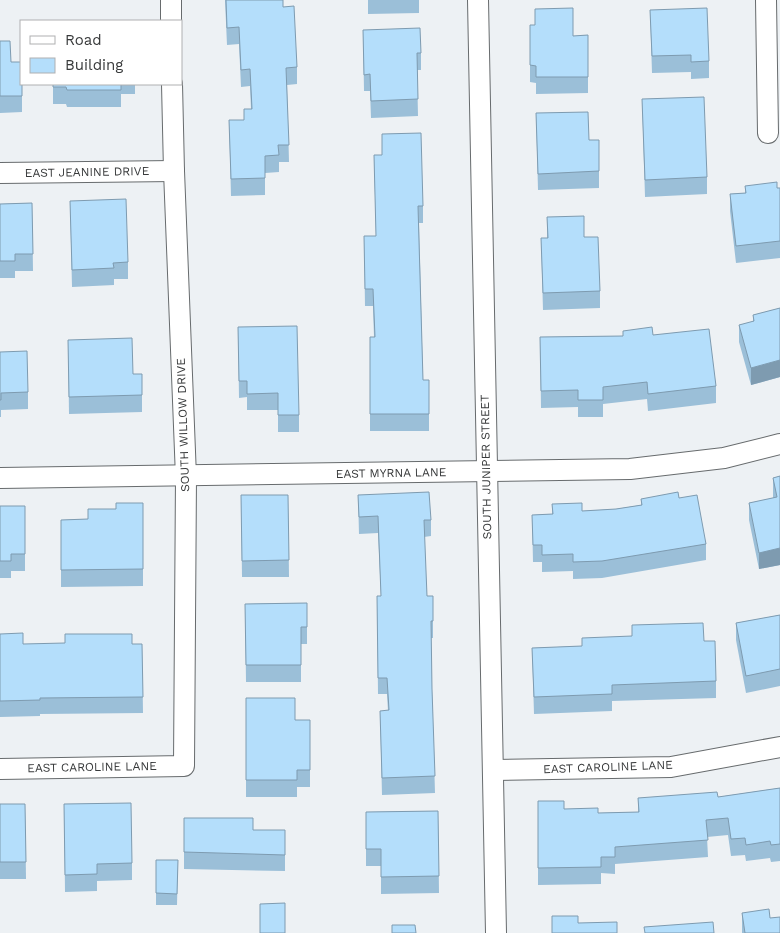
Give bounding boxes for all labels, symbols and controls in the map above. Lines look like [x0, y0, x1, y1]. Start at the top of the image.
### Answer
legend [20, 20, 182, 85]
text: Road [65, 31, 102, 49]
text: Building [65, 56, 123, 74]
street label: EAST JEANINE DRIVE [25, 164, 150, 180]
street label: SOUTH WILLOW DRIVE [174, 357, 192, 492]
street label: SOUTH JUNIPER STREET [478, 394, 494, 540]
street label: EAST MYRNA LANE [336, 465, 447, 481]
street label: EAST CAROLINE LANE [543, 758, 673, 776]
street label: EAST CAROLINE LANE [27, 759, 157, 775]

